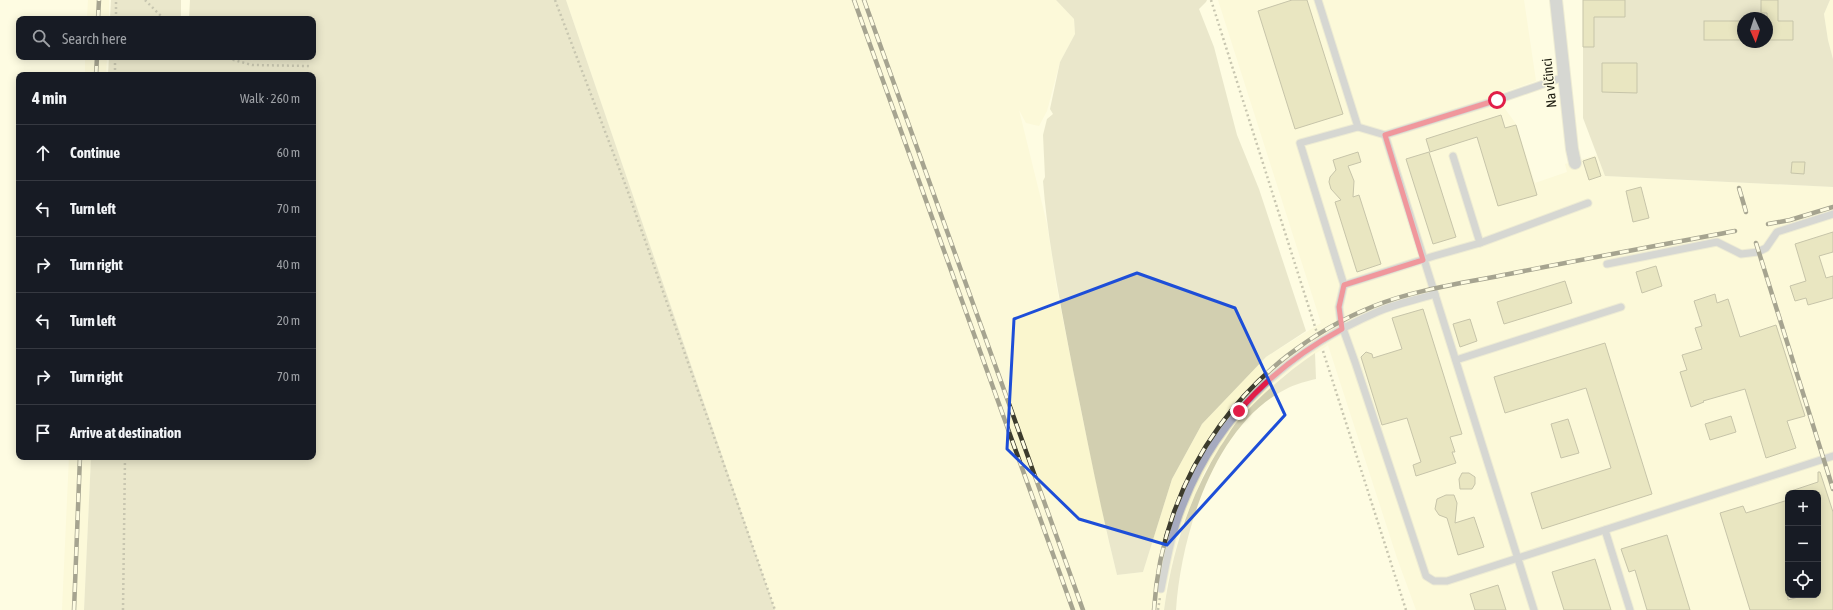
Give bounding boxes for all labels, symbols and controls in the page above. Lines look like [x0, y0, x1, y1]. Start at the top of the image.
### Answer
north arrow [1737, 12, 1773, 48]
search box [16, 16, 316, 60]
icon: search [30, 27, 52, 49]
text: Search here [62, 30, 127, 47]
street label: Na vlčinci [1538, 57, 1560, 109]
text: 4 min [32, 88, 67, 108]
text: Walk · 260 m [240, 91, 300, 106]
route start [1488, 91, 1506, 109]
icon: ahead [32, 142, 54, 164]
text: Continue [70, 144, 120, 161]
text: 60 m [277, 145, 300, 160]
icon: left [32, 198, 54, 220]
text: Turn left [70, 200, 116, 217]
text: 70 m [277, 201, 300, 216]
icon: right [32, 254, 54, 276]
text: Turn right [70, 256, 123, 273]
text: 40 m [277, 257, 300, 272]
icon: left [32, 310, 54, 332]
text: Turn left [70, 312, 116, 329]
text: 20 m [277, 313, 300, 328]
icon: right [32, 366, 54, 388]
text: Turn right [70, 368, 123, 385]
text: 70 m [277, 369, 300, 384]
route end [1230, 402, 1248, 420]
icon: arrive [32, 422, 54, 444]
text: Arrive at destination [70, 424, 181, 441]
map controls [1785, 490, 1821, 598]
button: + [1785, 490, 1821, 526]
button: − [1785, 526, 1821, 562]
button: locate [1785, 562, 1821, 598]

